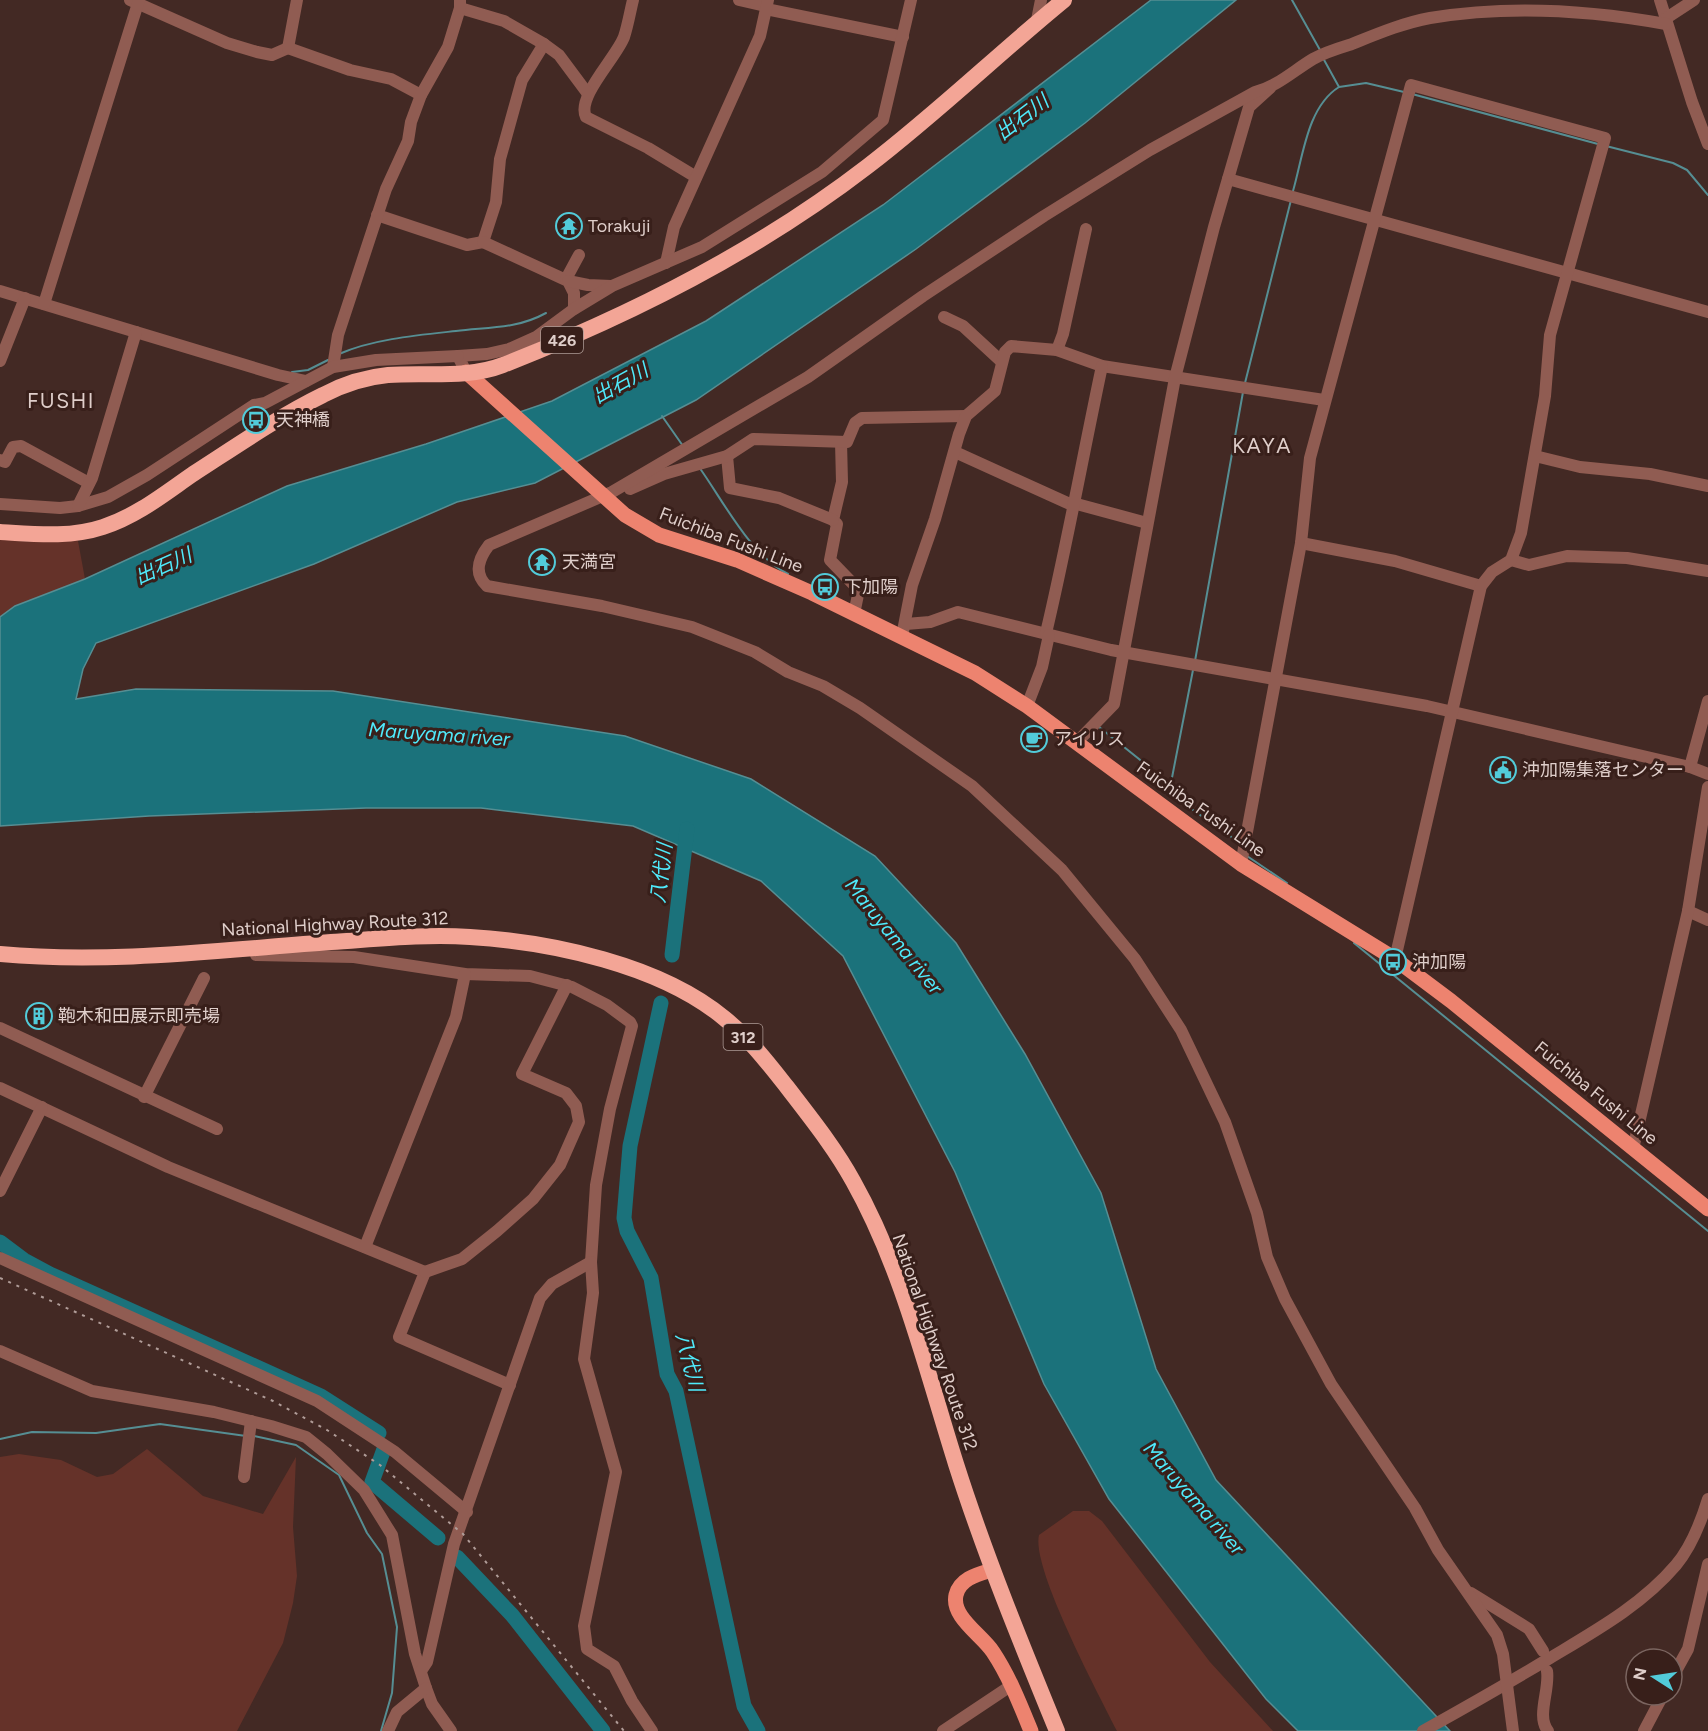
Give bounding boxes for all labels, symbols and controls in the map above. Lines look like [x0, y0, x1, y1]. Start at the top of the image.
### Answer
water label: 出石川 [991, 88, 1055, 145]
temple icon: Torakuji [554, 211, 584, 241]
place label: Torakuji [588, 215, 650, 237]
road number: 426 [541, 327, 583, 353]
water label: 出石川 [588, 357, 654, 408]
district label: FUSHI [27, 388, 95, 413]
bus stop icon: 天神橋 [241, 405, 271, 435]
place label: 天神橋 [276, 409, 330, 431]
district label: KAYA [1232, 433, 1292, 458]
street label: Fuichiba Fushi Line [656, 502, 806, 578]
water label: 出石川 [131, 542, 197, 589]
temple icon: 天満宮 [527, 547, 557, 577]
place label: 天満宮 [562, 551, 616, 573]
bus stop icon: 下加陽 [810, 572, 840, 602]
place label: 下加陽 [844, 576, 898, 598]
water label: Maruyama river [367, 717, 512, 751]
cafe icon: アイリス [1019, 724, 1049, 754]
place label: アイリス [1054, 728, 1125, 750]
public building icon: 沖加陽集落センター [1488, 755, 1518, 785]
street label: Fuichiba Fushi Line [1132, 756, 1270, 862]
place label: 沖加陽集落センター [1522, 759, 1684, 781]
water label: 八代川 [645, 840, 677, 904]
water label: Maruyama river [840, 873, 949, 1000]
street label: National Highway Route 312 [221, 907, 449, 941]
bus stop icon: 沖加陽 [1378, 947, 1408, 977]
place label: 沖加陽 [1412, 951, 1466, 973]
building icon: 鞄木和田展示即売場 [24, 1001, 54, 1031]
place label: 鞄木和田展示即売場 [58, 1005, 220, 1027]
road number: 312 [724, 1024, 762, 1050]
street label: Fuichiba Fushi Line [1530, 1037, 1662, 1149]
street label: National Highway Route 312 [888, 1231, 982, 1453]
water label: 八代川 [671, 1330, 709, 1396]
water label: Maruyama river [1138, 1437, 1250, 1560]
north arrow [1624, 1647, 1684, 1707]
text: N [1629, 1666, 1650, 1682]

